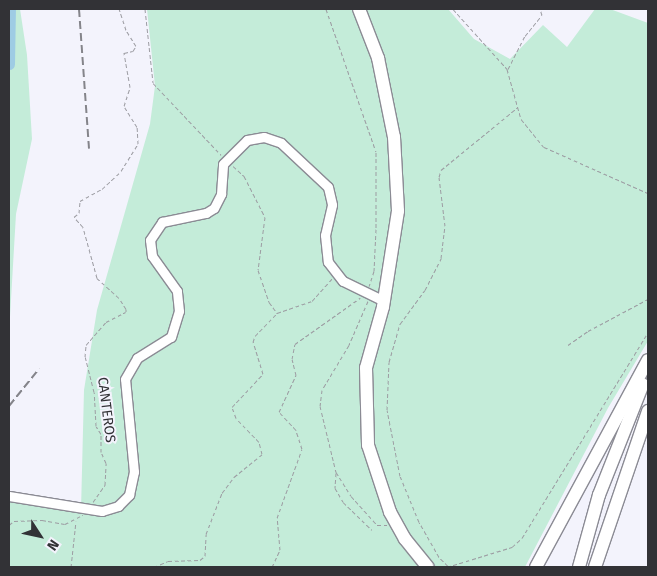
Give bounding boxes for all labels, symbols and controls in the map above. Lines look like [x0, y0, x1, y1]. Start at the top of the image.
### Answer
street label: CANTEROS [94, 376, 118, 444]
north arrow [15, 511, 65, 561]
text: N [43, 536, 62, 554]

